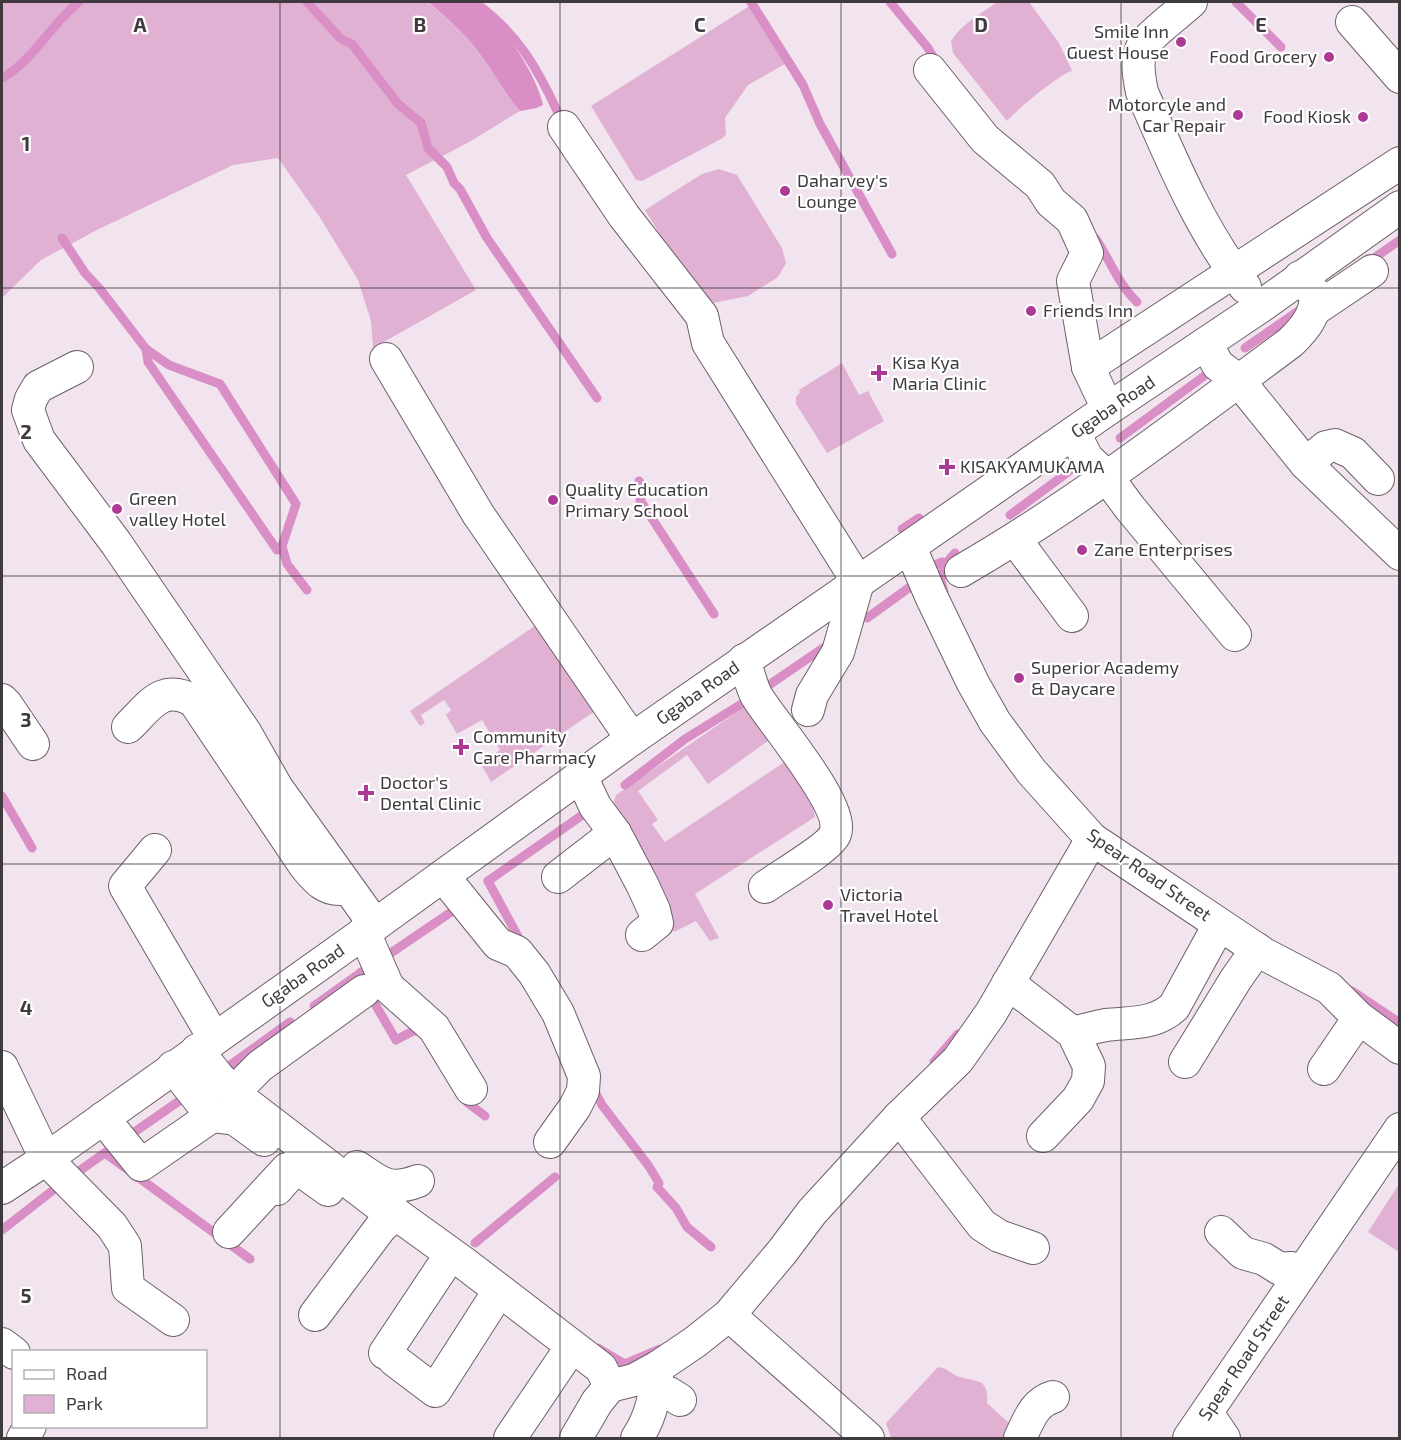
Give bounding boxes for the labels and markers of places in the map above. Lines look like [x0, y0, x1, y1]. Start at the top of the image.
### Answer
place label: Smile Inn Guest House [1066, 20, 1169, 63]
marker: Smile Inn Guest House [1174, 35, 1188, 49]
place label: Food Grocery [1209, 45, 1317, 67]
marker: Food Grocery [1322, 50, 1336, 64]
place label: Motorcyle and Car Repair [1108, 93, 1226, 136]
place label: Food Kiosk [1263, 105, 1351, 127]
marker: Motorcyle and Car Repair [1231, 108, 1245, 122]
marker: Food Kiosk [1356, 110, 1370, 124]
place label: Daharvey's Lounge [797, 169, 888, 212]
marker: Daharvey's Lounge [778, 184, 792, 198]
place label: Friends Inn [1043, 299, 1133, 321]
marker: Friends Inn [1024, 304, 1038, 318]
place label: Kisa Kya Maria Clinic [892, 351, 987, 394]
marker: Kisa Kya Maria Clinic [870, 364, 888, 382]
place label: KISAKYAMUKAMA [960, 455, 1105, 477]
marker: KISAKYAMUKAMA [938, 458, 956, 476]
place label: Quality Education Primary School [565, 478, 708, 521]
place label: Green valley Hotel [129, 487, 227, 530]
marker: Quality Education Primary School [546, 493, 560, 507]
marker: Green valley Hotel [110, 502, 124, 516]
place label: Zane Enterprises [1094, 538, 1233, 560]
marker: Zane Enterprises [1075, 543, 1089, 557]
place label: Superior Academy & Daycare [1031, 656, 1179, 699]
marker: Superior Academy & Daycare [1012, 671, 1026, 685]
place label: Community Care Pharmacy [473, 725, 596, 768]
marker: Community Care Pharmacy [454, 740, 468, 754]
place label: Doctor's Dental Clinic [380, 771, 482, 814]
marker: Doctor's Dental Clinic [357, 784, 375, 802]
place label: Victoria Travel Hotel [840, 883, 939, 926]
marker: Victoria Travel Hotel [821, 898, 835, 912]

